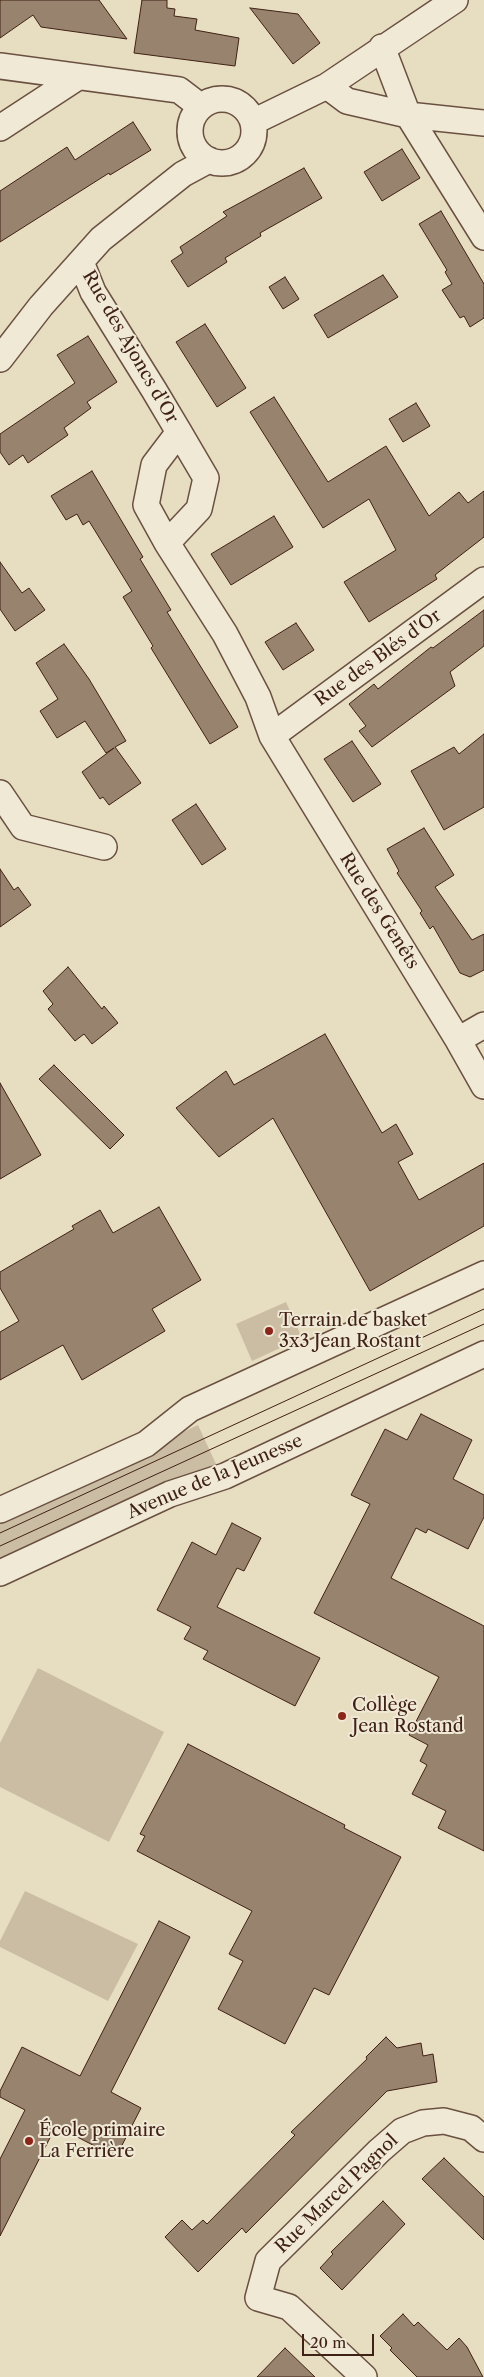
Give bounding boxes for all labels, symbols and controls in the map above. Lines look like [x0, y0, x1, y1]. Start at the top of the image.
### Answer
street label: Rue des Ajoncs d'Or [77, 267, 183, 427]
street label: Rue des Blés d'Or [311, 605, 445, 711]
street label: Rue des Genêts [335, 849, 423, 973]
place label: Terrain de basket 3x3 Jean Rostant [279, 1310, 427, 1352]
marker: Terrain de basket 3x3 Jean Rostant [263, 1325, 275, 1337]
street label: Avenue de la Jeunesse [124, 1430, 306, 1524]
place label: Collège Jean Rostand [352, 1695, 464, 1738]
marker: Collège Jean Rostand [336, 1710, 348, 1722]
place label: École primaire La Ferrière [39, 2120, 165, 2162]
street label: Rue Marcel Pagnol [271, 2130, 403, 2258]
marker: École primaire La Ferrière [23, 2135, 35, 2147]
scale bar [304, 2324, 376, 2356]
text: 20 m [310, 2333, 346, 2352]

